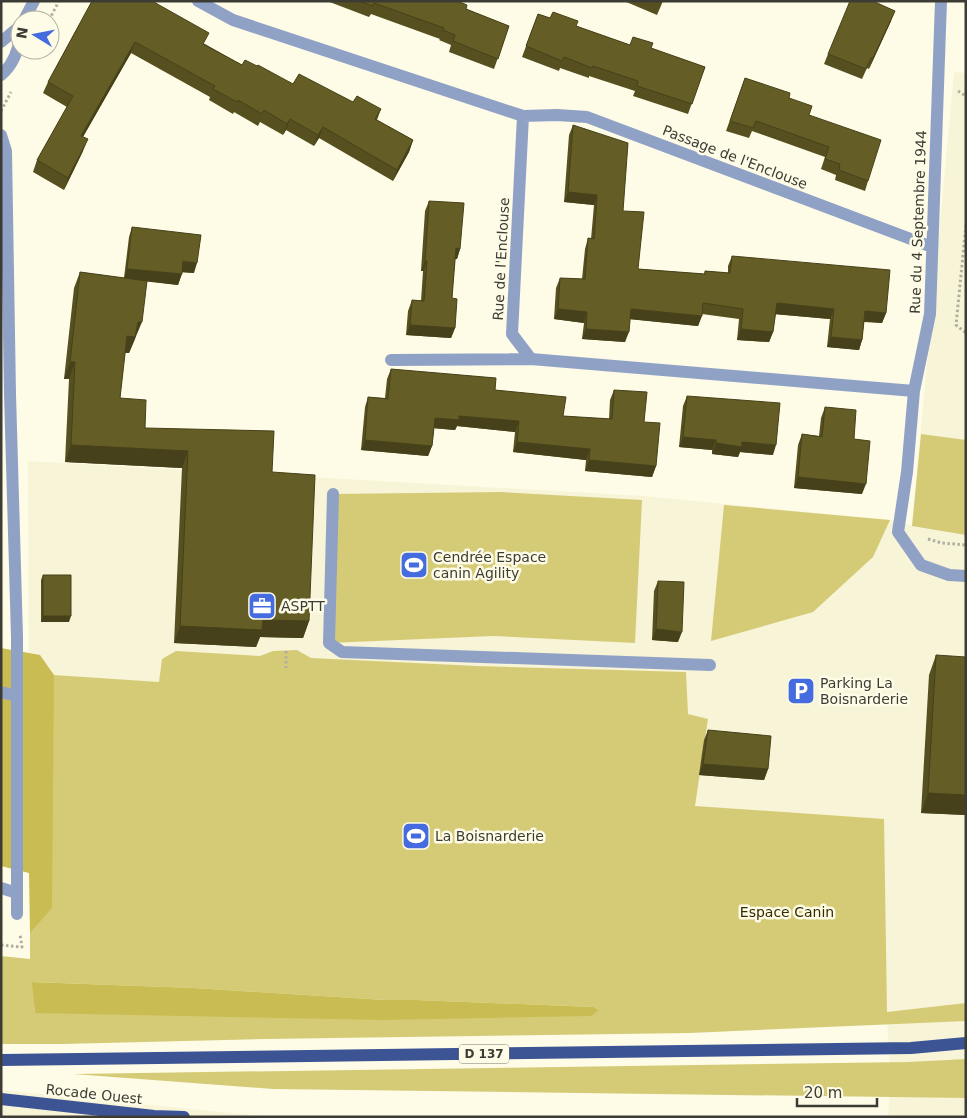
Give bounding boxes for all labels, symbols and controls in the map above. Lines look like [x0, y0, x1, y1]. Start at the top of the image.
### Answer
north arrow [10, 10, 60, 60]
text: N [13, 26, 31, 40]
street label: Passage de l'Enclouse [660, 122, 810, 192]
street label: Rue du 4 Septembre 1944 [907, 130, 929, 314]
street label: Rue de l'Enclouse [490, 197, 512, 321]
place label: Cendrée Espace canin Agility [433, 549, 546, 581]
sports icon: Cendrée Espace canin Agility [399, 550, 429, 580]
office icon: ASPTT [247, 591, 277, 621]
place label: ASPTT [281, 598, 325, 614]
place label: Parking La Boisnarderie [820, 675, 908, 707]
parking icon: Parking La Boisnarderie [786, 676, 816, 706]
sports icon: La Boisnarderie [401, 821, 431, 851]
place label: La Boisnarderie [435, 828, 544, 844]
park label: Espace Canin [740, 904, 834, 920]
road number: D 137 [459, 1044, 509, 1064]
scale bar [797, 1076, 877, 1108]
street label: Rocade Ouest [45, 1081, 144, 1107]
text: 20 m [804, 1084, 842, 1102]

